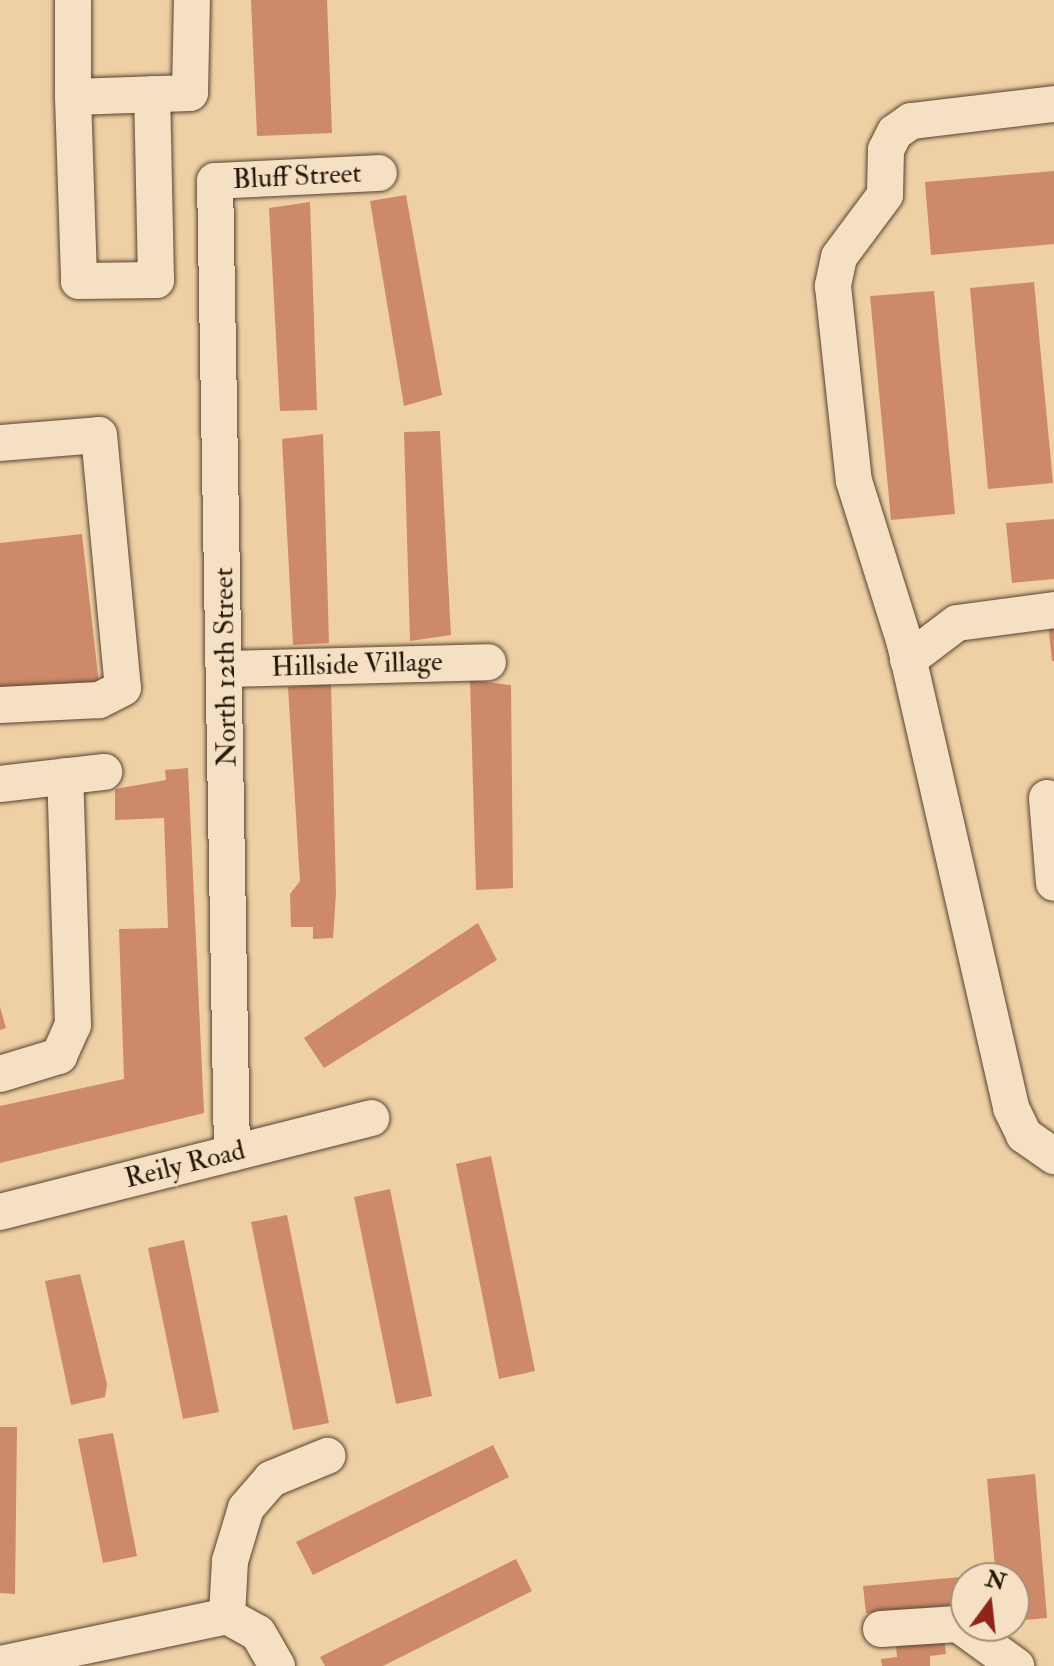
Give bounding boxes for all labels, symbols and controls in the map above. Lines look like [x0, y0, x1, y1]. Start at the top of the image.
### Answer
street label: Bluff Street [232, 157, 362, 197]
street label: North 12th Street [207, 567, 245, 767]
street label: Hillside Village [271, 645, 443, 685]
street label: Reily Road [121, 1134, 249, 1196]
north arrow [950, 1562, 1030, 1642]
text: N [983, 1565, 1009, 1597]

